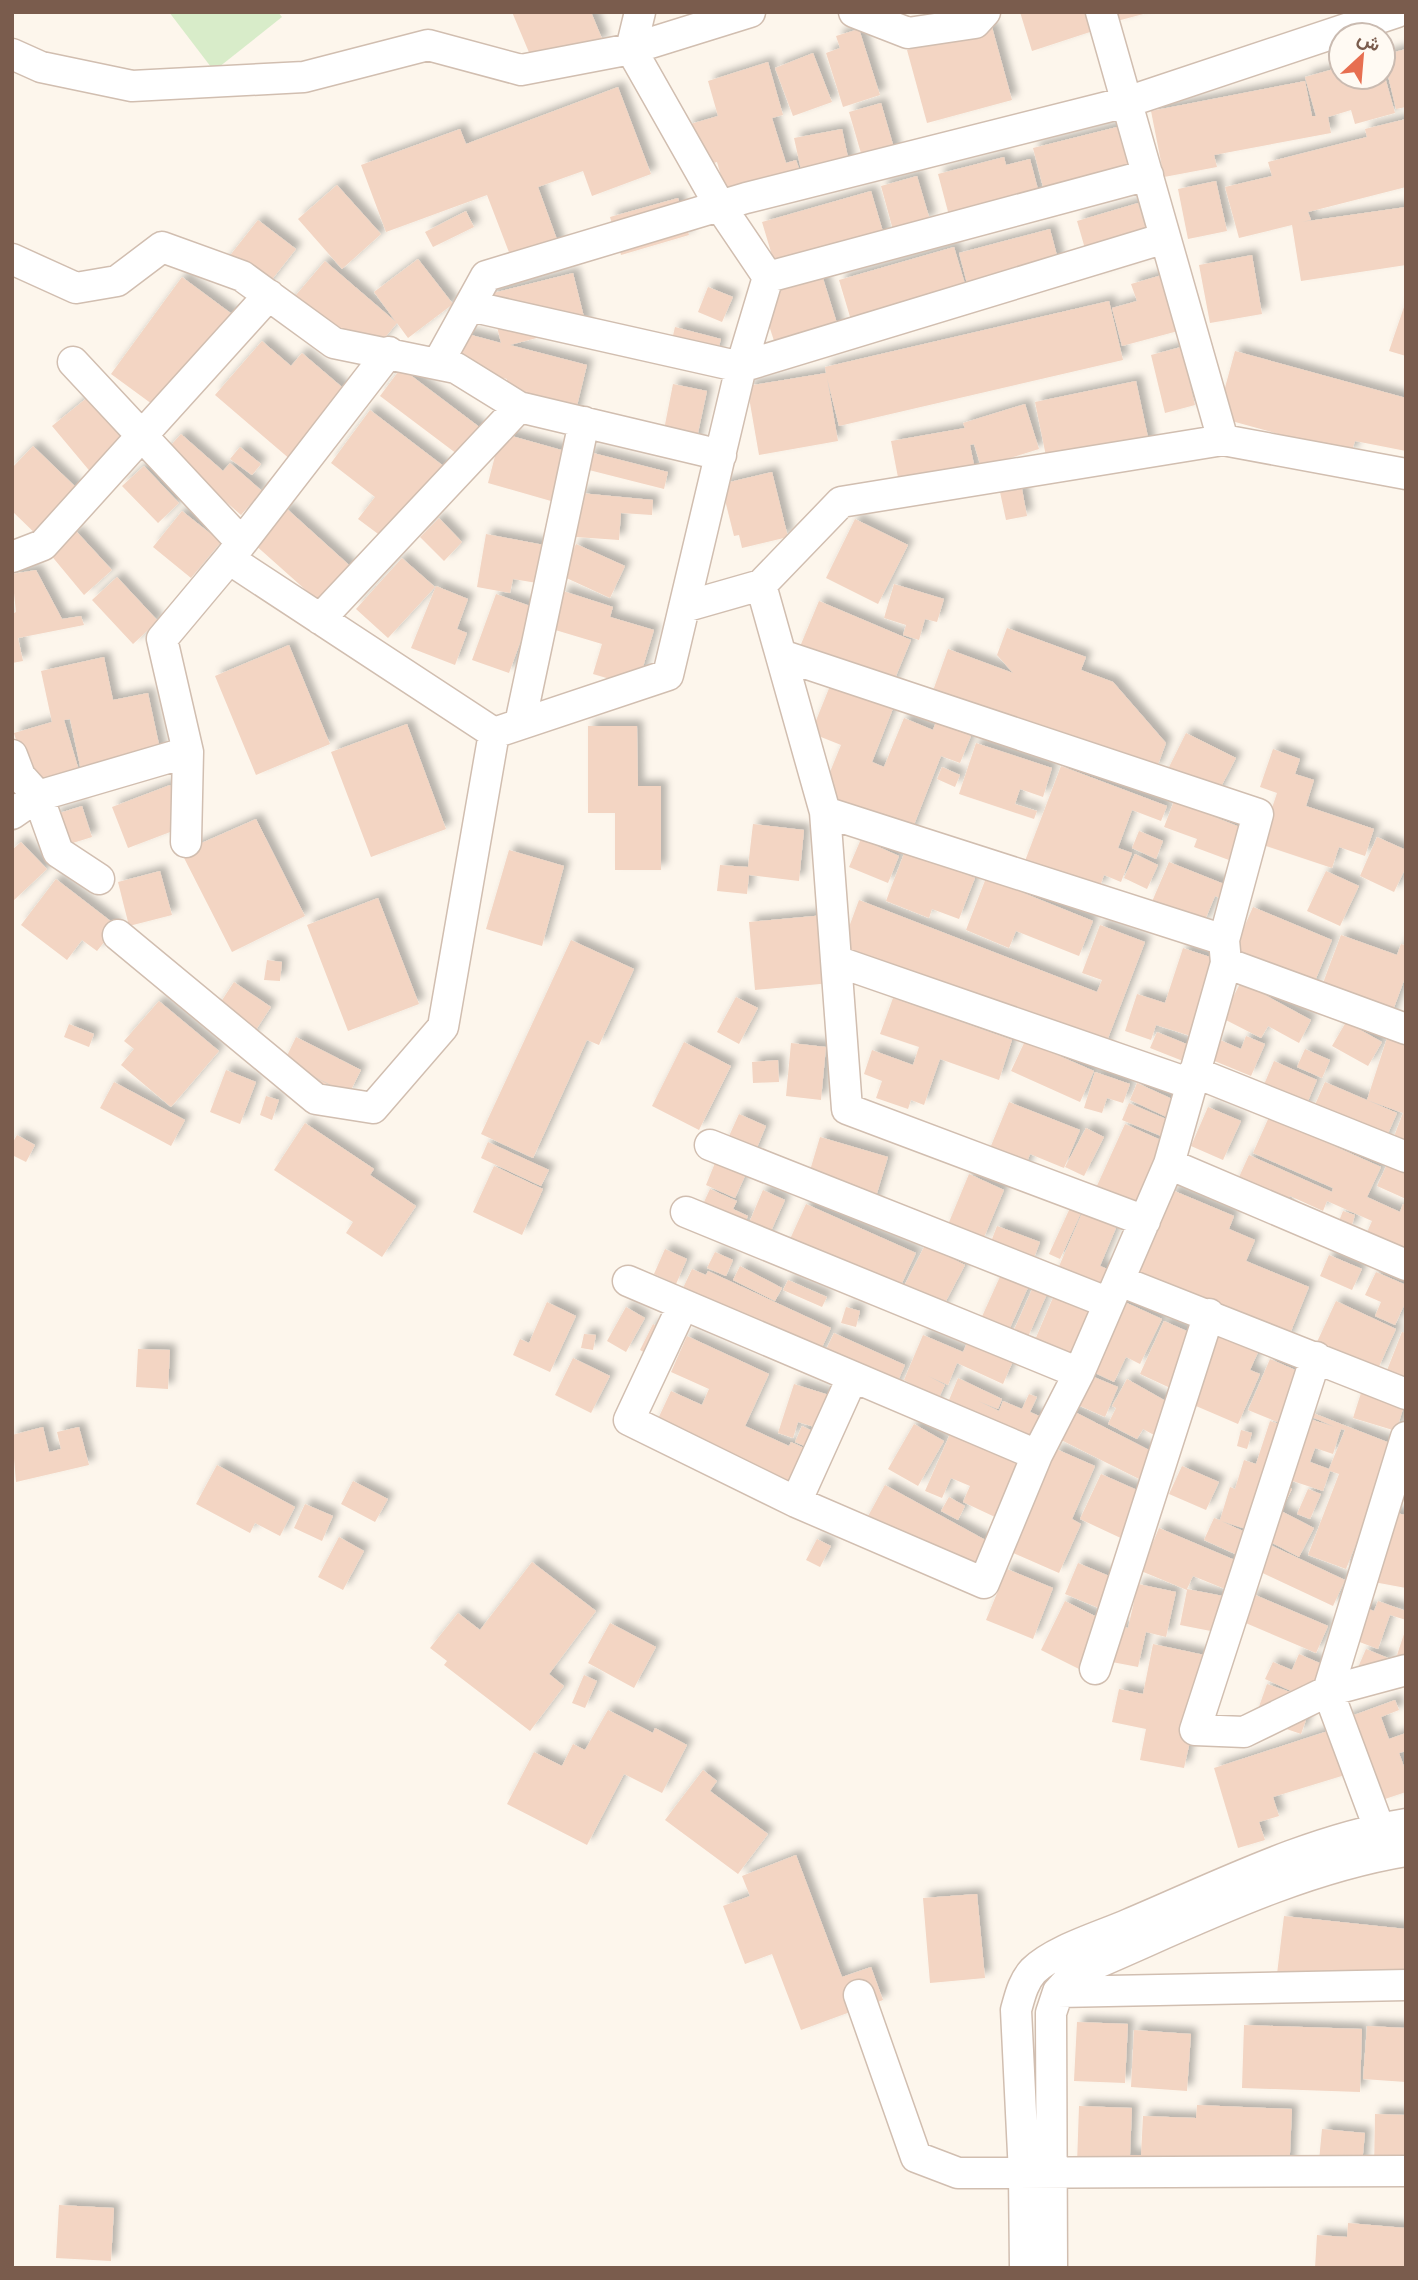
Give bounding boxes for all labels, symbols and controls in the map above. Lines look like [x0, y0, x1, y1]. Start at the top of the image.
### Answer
north arrow [1327, 21, 1397, 91]
text: ش [1354, 25, 1385, 57]

